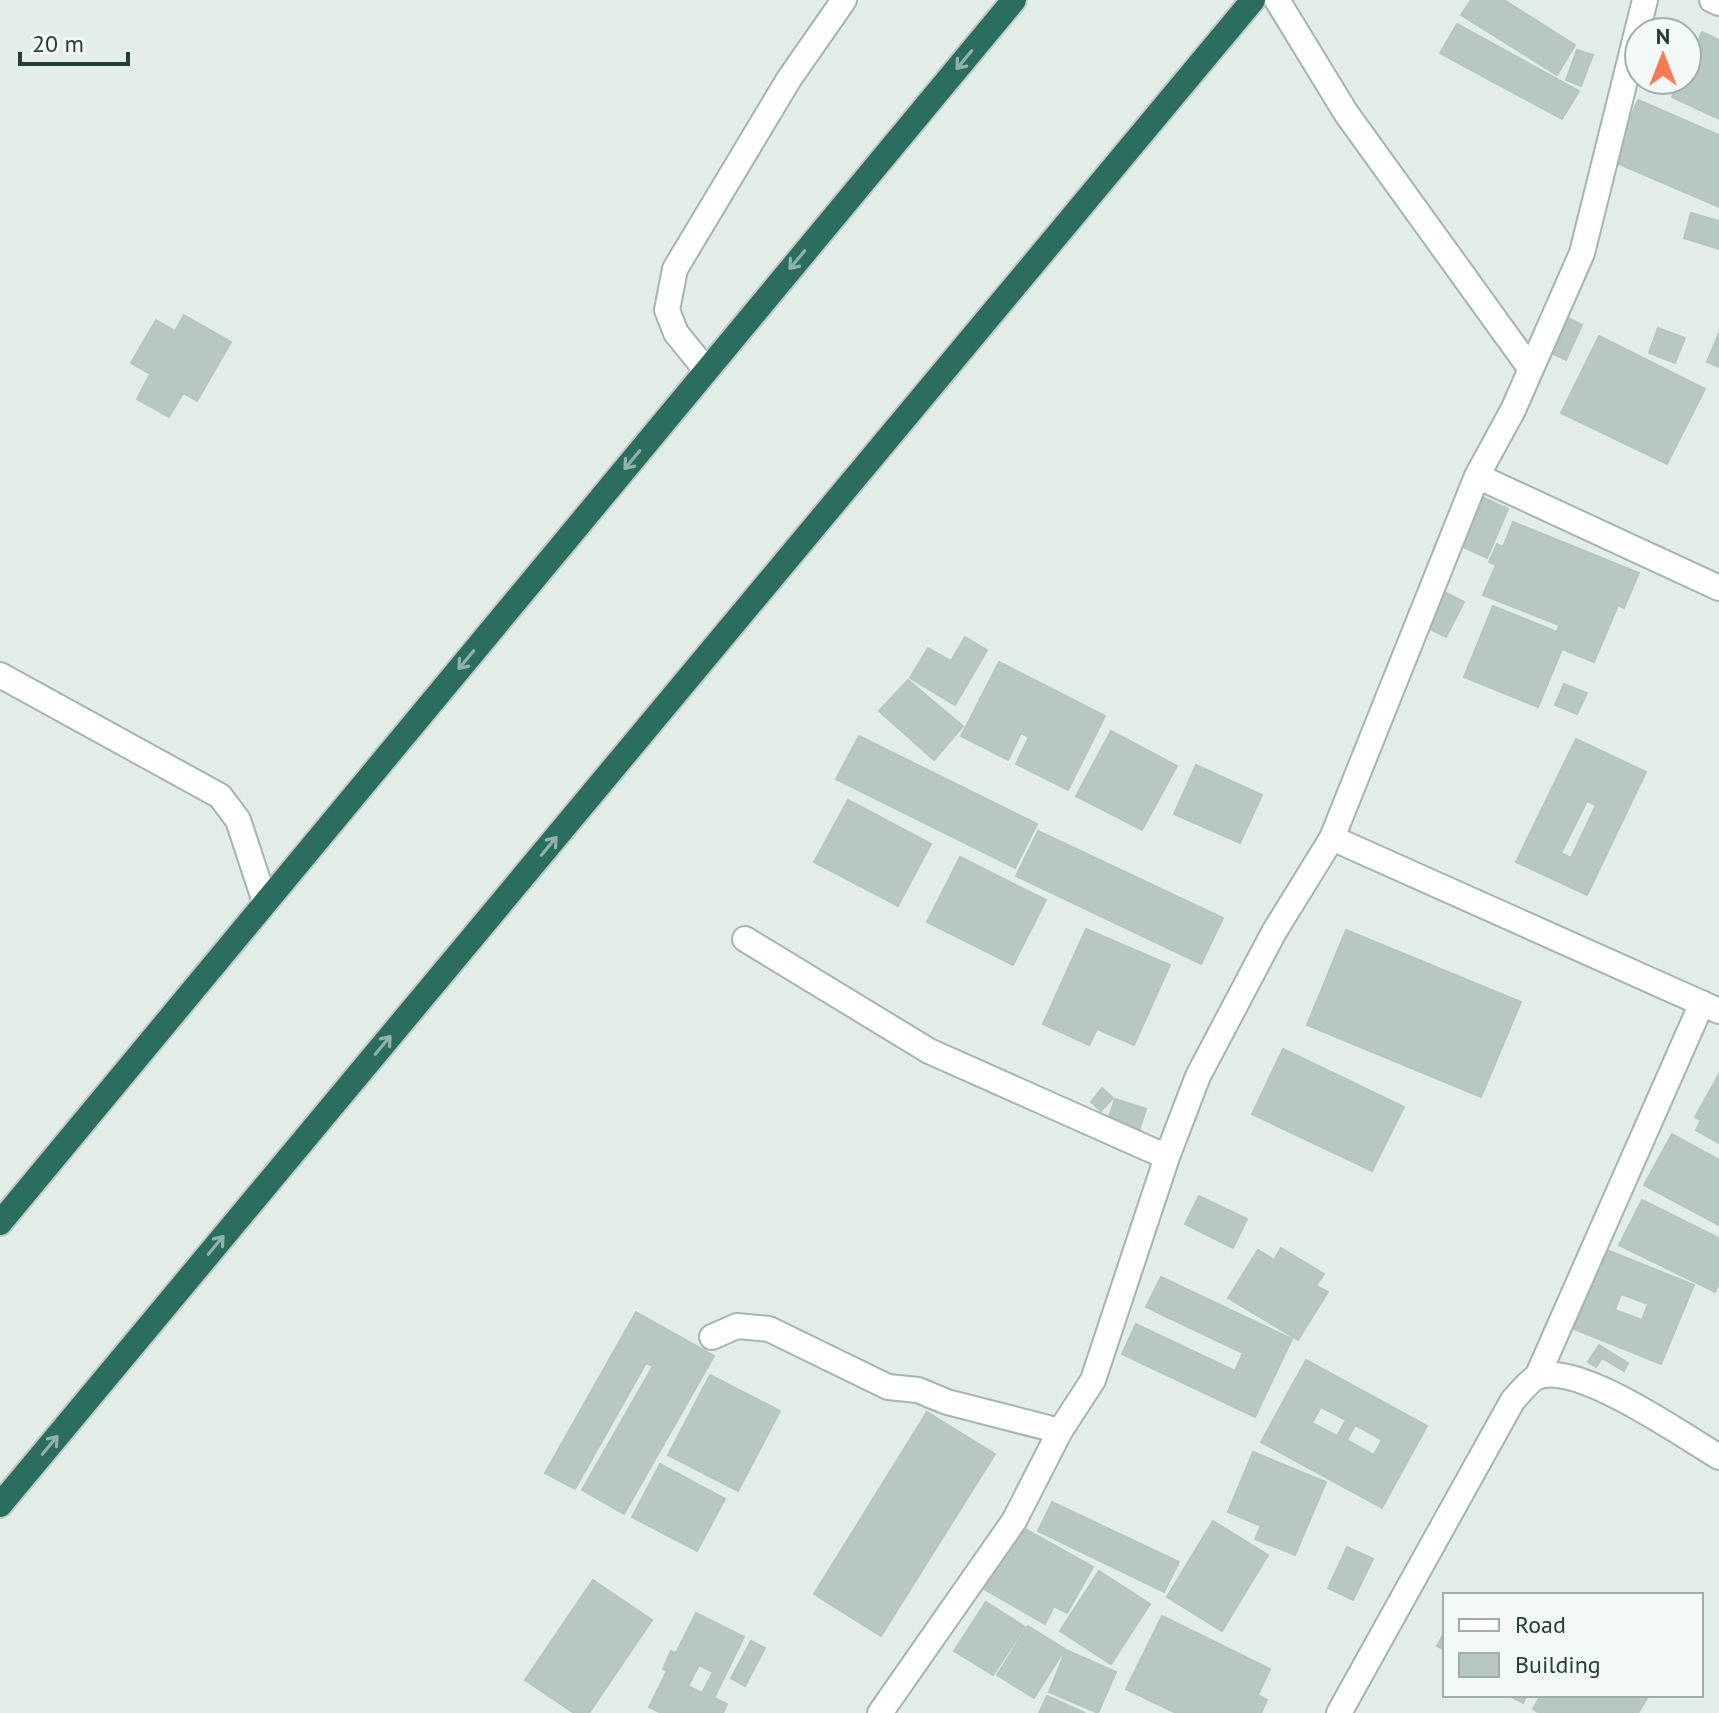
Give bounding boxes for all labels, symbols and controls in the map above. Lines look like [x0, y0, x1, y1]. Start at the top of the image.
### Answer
scale bar [20, 16, 128, 66]
north arrow [1623, 16, 1703, 96]
text: N [1656, 22, 1670, 50]
text: 20 m [32, 28, 84, 59]
one-way arrow [955, 49, 973, 70]
one-way arrow [788, 249, 806, 270]
one-way arrow [623, 449, 641, 470]
one-way arrow [457, 650, 475, 670]
one-way arrow [540, 836, 558, 856]
one-way arrow [374, 1036, 392, 1056]
one-way arrow [207, 1235, 225, 1256]
one-way arrow [41, 1435, 59, 1456]
legend [1443, 1593, 1703, 1697]
text: Road [1515, 1609, 1566, 1640]
text: Building [1515, 1649, 1601, 1680]

